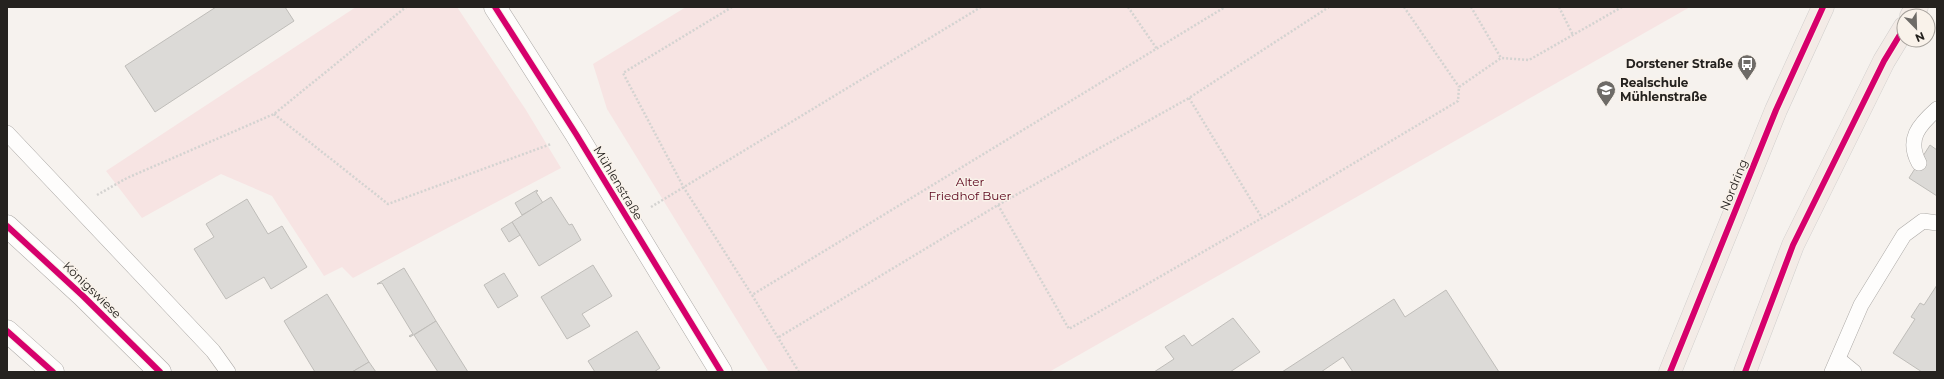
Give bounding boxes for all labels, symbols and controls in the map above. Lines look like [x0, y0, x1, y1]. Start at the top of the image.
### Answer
north arrow [1896, 8, 1936, 48]
text: N [1913, 29, 1927, 45]
bus stop icon: Dorstener Straße [1736, 53, 1758, 81]
place label: Dorstener Straße [1626, 56, 1733, 71]
place label: Realschule Mühlenstraße [1620, 75, 1707, 104]
school or university icon: Realschule Mühlenstraße [1595, 79, 1617, 107]
street label: Mühlenstraße [590, 143, 646, 222]
street label: Nordring [1716, 157, 1751, 213]
park label: Alter Friedhof Buer [929, 174, 1012, 203]
street label: Königswiese [60, 258, 125, 321]

